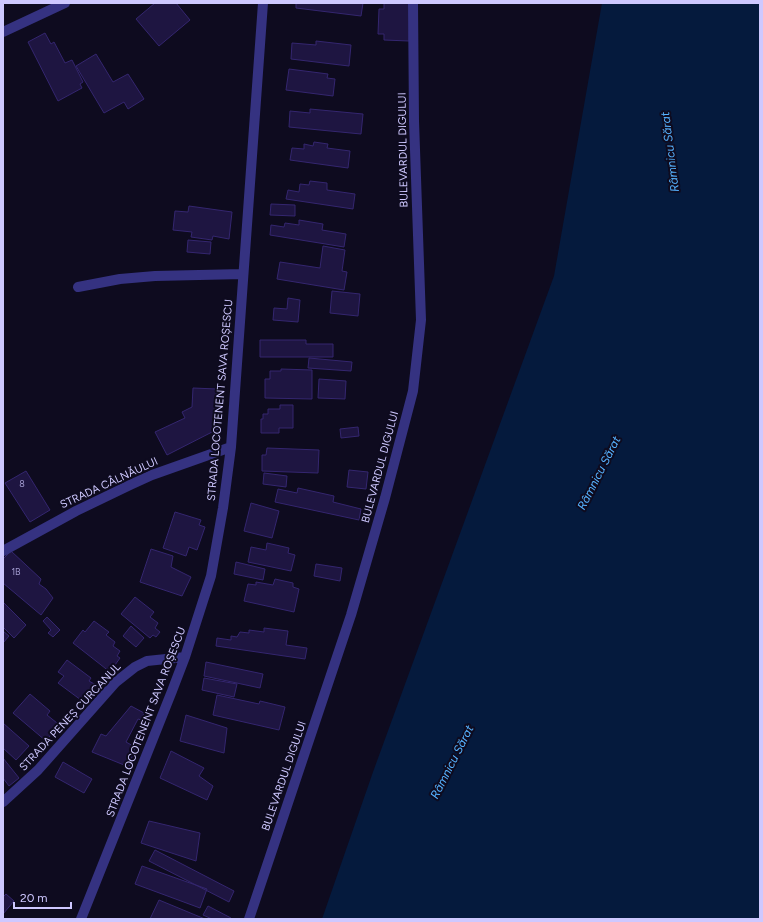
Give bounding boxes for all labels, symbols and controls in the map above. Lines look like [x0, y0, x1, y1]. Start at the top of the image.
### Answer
street label: BULEVARDUL DIGULUI [395, 92, 411, 208]
water label: Râmnicu Sărat [658, 111, 682, 193]
street label: STRADA LOCOTENENT SAVA ROȘESCU [205, 299, 235, 501]
street label: BULEVARDUL DIGULUI [359, 410, 401, 524]
water label: Râmnicu Sărat [574, 434, 624, 512]
street label: STRADA CÂLNĂULUI [58, 454, 160, 511]
house number: 8 [19, 478, 25, 489]
house number: 1B [11, 566, 21, 577]
street label: STRADA LOCOTENENT SAVA ROȘESCU [104, 625, 188, 819]
street label: STRADA PENEȘ CURCANUL [17, 660, 123, 773]
street label: BULEVARDUL DIGULUI [259, 719, 309, 833]
water label: Râmnicu Sărat [427, 723, 477, 801]
scale bar [14, 884, 71, 910]
text: 20 m [20, 891, 48, 905]

